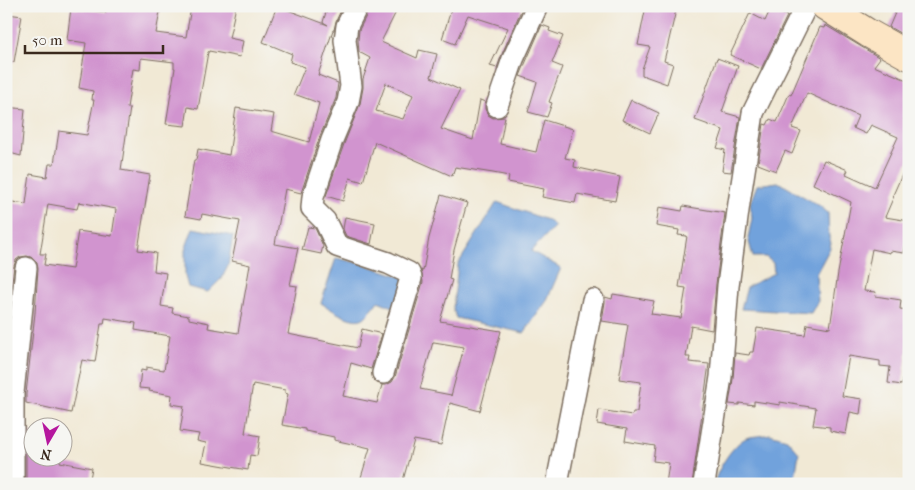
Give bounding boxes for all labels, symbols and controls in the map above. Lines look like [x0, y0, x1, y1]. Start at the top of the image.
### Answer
scale bar [25, 22, 162, 54]
text: 50 m [32, 31, 63, 49]
north arrow [22, 418, 72, 468]
text: N [39, 445, 53, 464]

